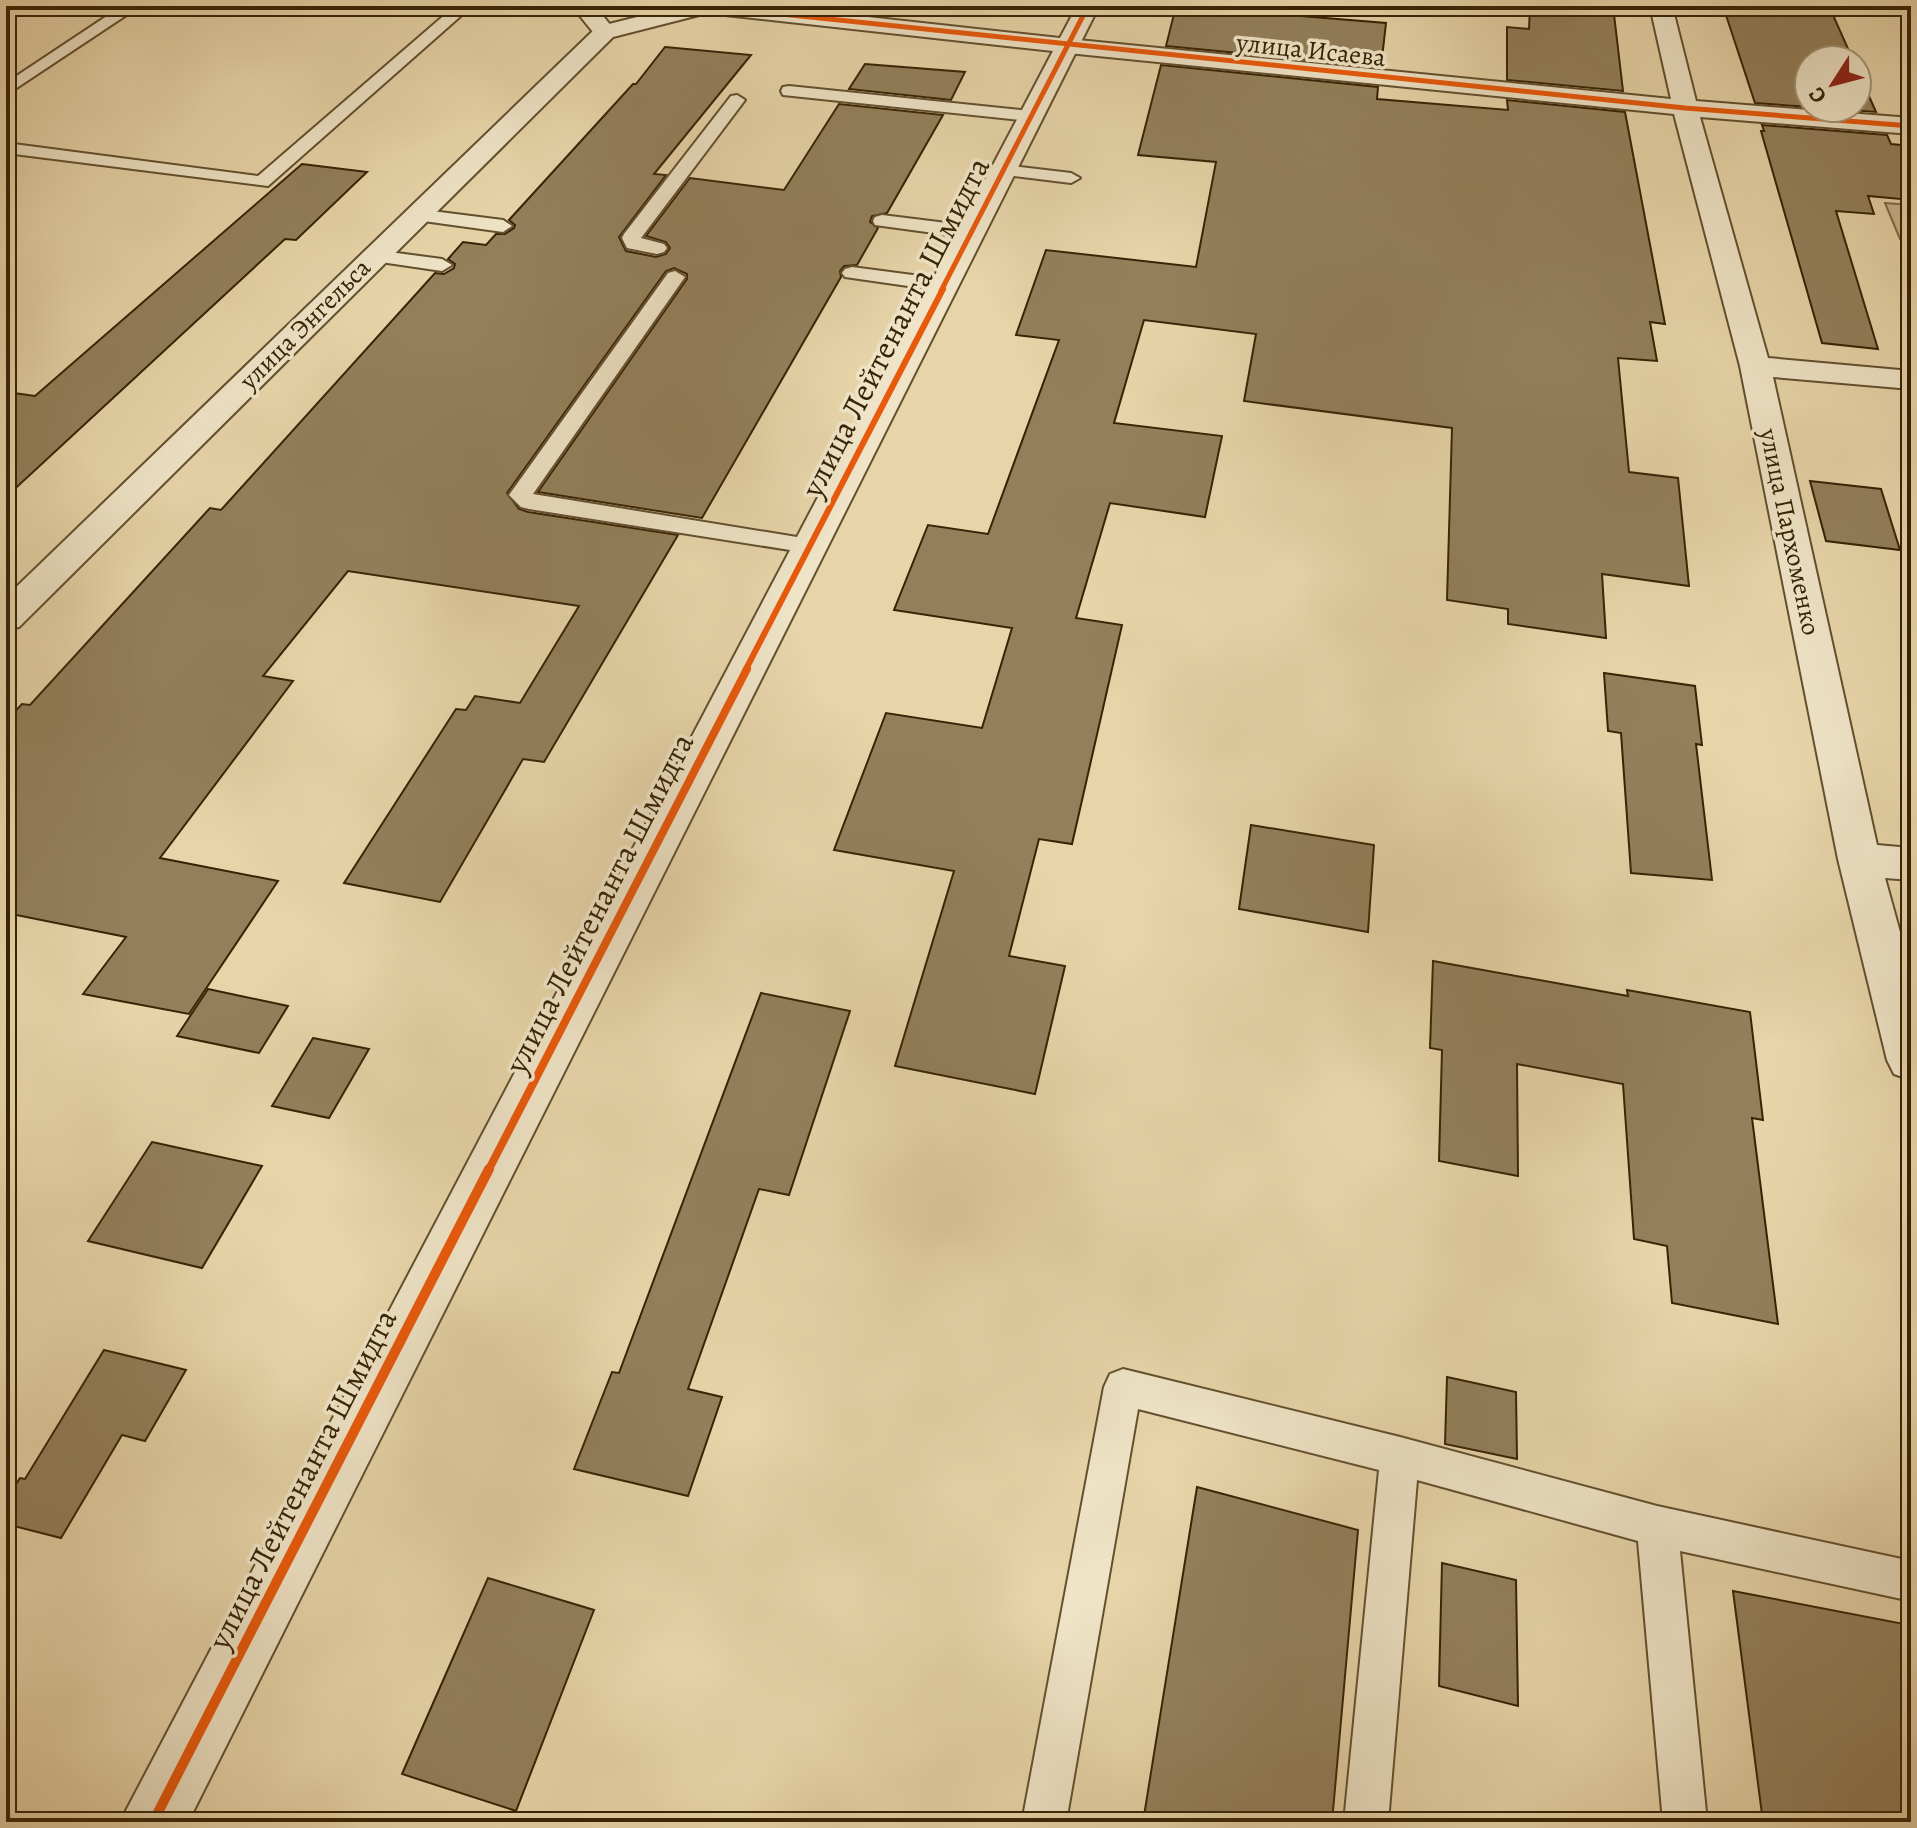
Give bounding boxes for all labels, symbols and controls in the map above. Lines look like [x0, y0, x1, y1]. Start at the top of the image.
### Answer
street label: улица Исаева [1234, 25, 1387, 75]
north arrow [1793, 44, 1873, 124]
text: С [1802, 81, 1834, 109]
street label: улица Лейтенанта Шмидта [790, 149, 1000, 506]
street label: улица Энгельса [231, 251, 378, 398]
street label: улица Пархоменко [1751, 424, 1829, 639]
street label: улица Лейтенанта Шмидта [494, 725, 704, 1082]
street label: улица Лейтенанта Шмидта [197, 1301, 407, 1658]

